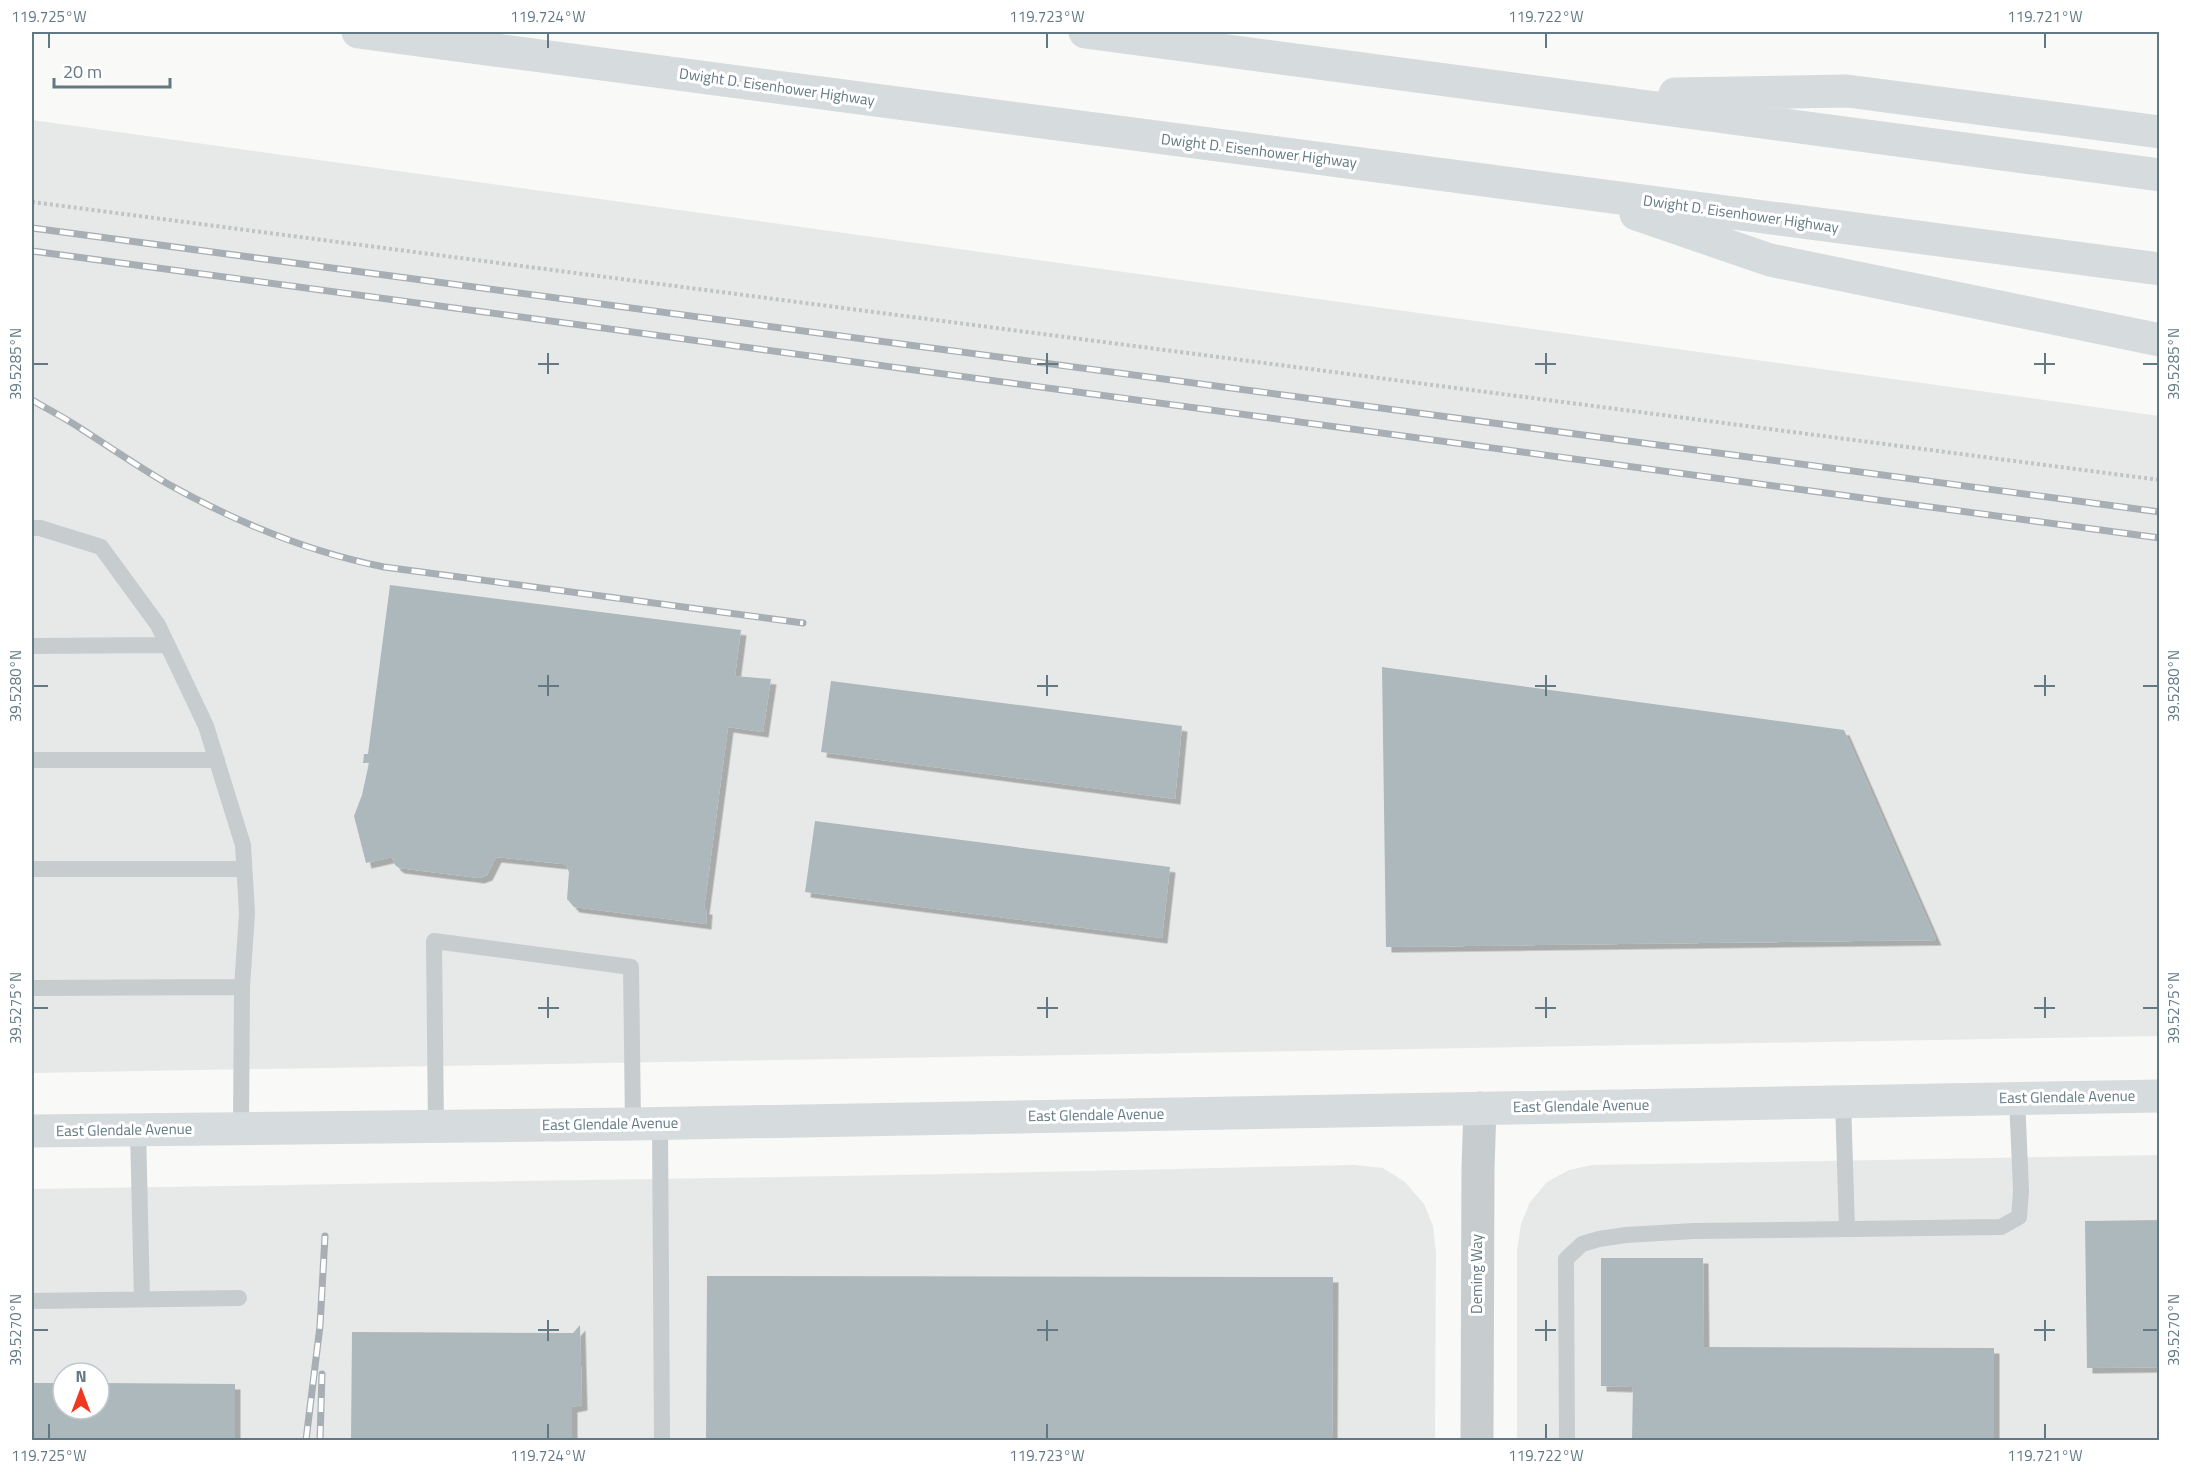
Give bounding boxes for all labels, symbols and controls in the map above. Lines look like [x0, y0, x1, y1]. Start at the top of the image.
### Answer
text: 119.725°W [11, 5, 87, 28]
text: 119.724°W [510, 5, 586, 28]
text: 119.723°W [1009, 5, 1085, 28]
text: 119.722°W [1508, 5, 1584, 28]
text: 119.721°W [2007, 5, 2083, 28]
scale bar [54, 51, 170, 89]
text: 20 m [63, 58, 102, 85]
street label: Dwight D. Eisenhower Highway [678, 61, 876, 112]
street label: Dwight D. Eisenhower Highway [1160, 127, 1358, 174]
street label: Dwight D. Eisenhower Highway [1642, 188, 1840, 239]
text: 39.5285°N [4, 328, 27, 400]
text: 39.5285°N [2162, 328, 2185, 400]
text: 39.5280°N [4, 650, 27, 722]
text: 39.5280°N [2162, 650, 2185, 722]
text: 39.5275°N [4, 972, 27, 1044]
text: 39.5275°N [2162, 972, 2185, 1044]
street label: East Glendale Avenue [1999, 1084, 2135, 1109]
street label: East Glendale Avenue [1513, 1093, 1649, 1118]
street label: East Glendale Avenue [1028, 1102, 1164, 1127]
street label: East Glendale Avenue [542, 1111, 678, 1136]
street label: East Glendale Avenue [56, 1117, 192, 1142]
street label: Deming Way [1465, 1234, 1488, 1314]
text: 39.5270°N [4, 1294, 27, 1366]
text: 39.5270°N [2162, 1294, 2185, 1366]
north arrow [51, 1361, 111, 1421]
text: N [75, 1364, 87, 1388]
text: 119.725°W [11, 1444, 87, 1467]
text: 119.724°W [510, 1444, 586, 1467]
text: 119.723°W [1009, 1444, 1085, 1467]
text: 119.722°W [1508, 1444, 1584, 1467]
text: 119.721°W [2007, 1444, 2083, 1467]

